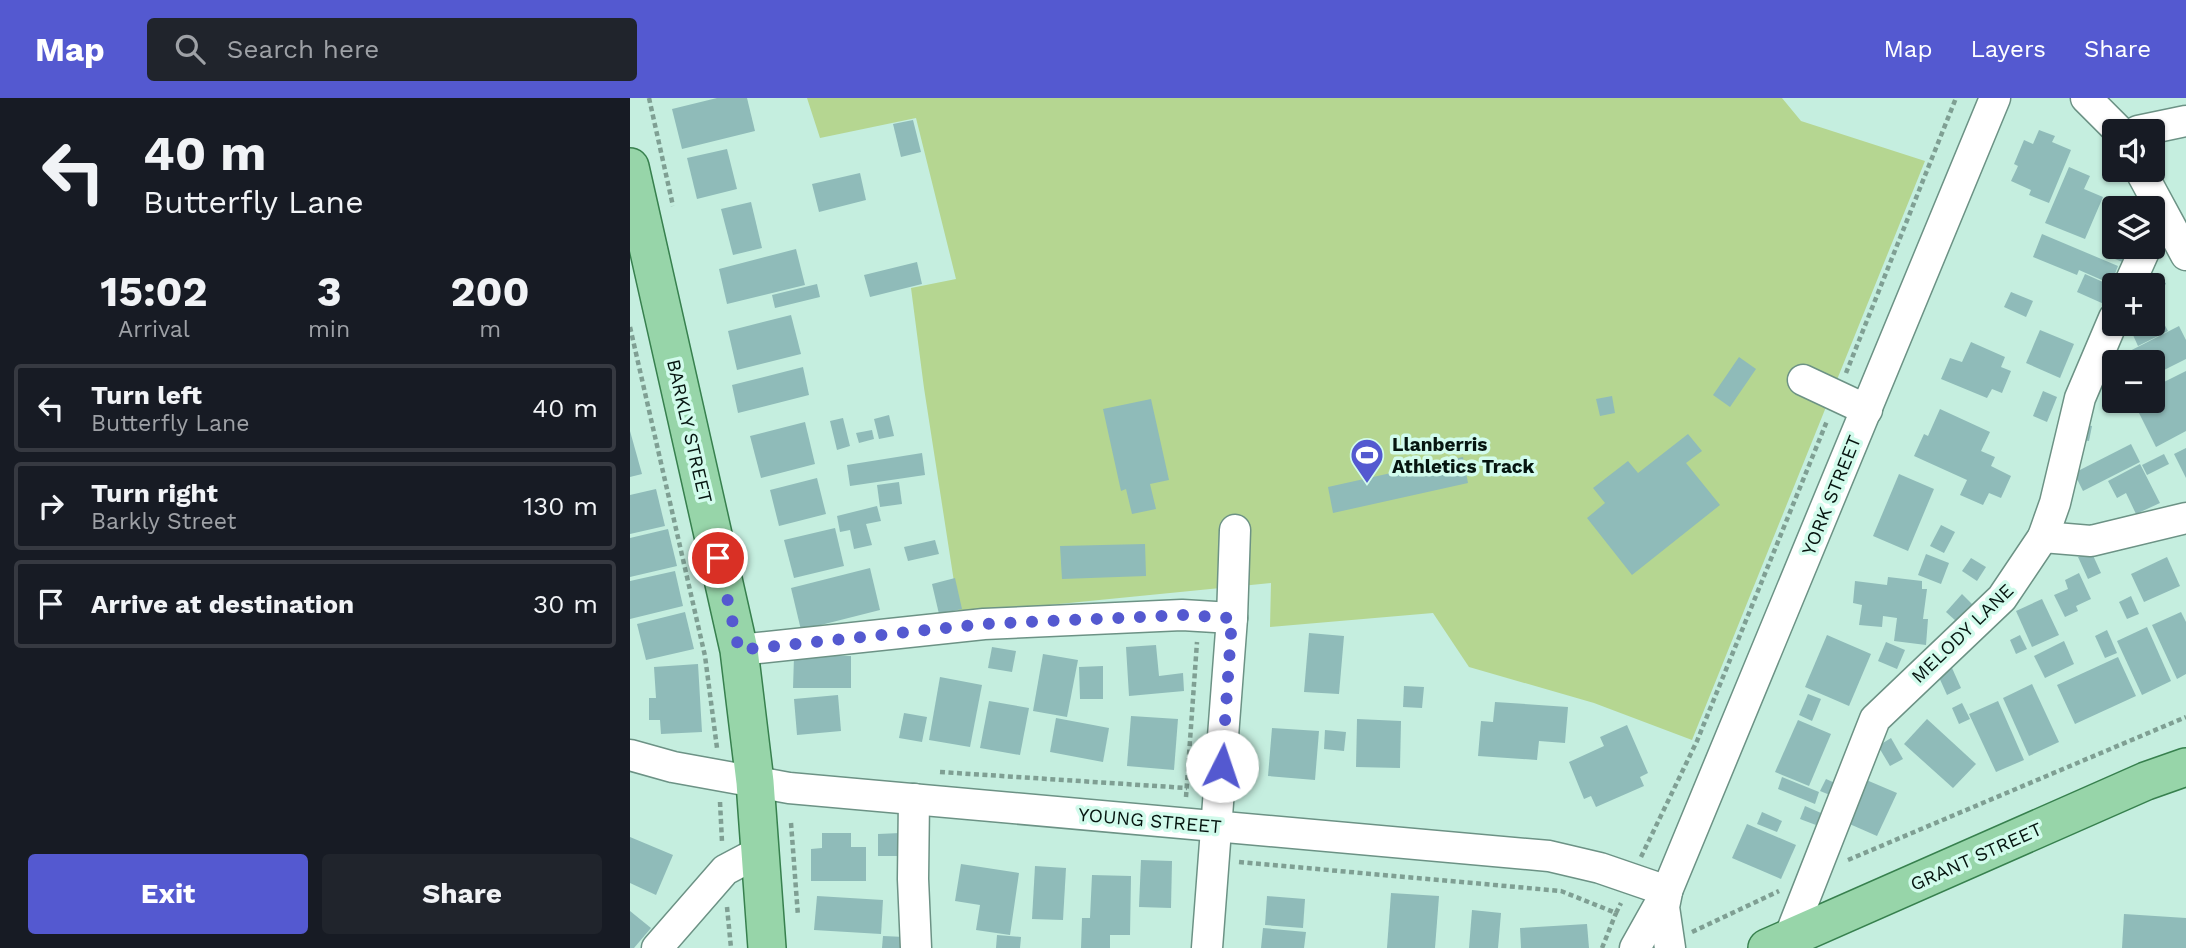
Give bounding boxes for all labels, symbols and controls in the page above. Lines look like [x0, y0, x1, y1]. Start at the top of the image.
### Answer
search box [147, 18, 637, 81]
text: Map [35, 30, 105, 69]
icon: search [171, 30, 209, 68]
text: Search here [227, 34, 379, 64]
text: Map [1884, 35, 1932, 63]
text: Layers [1970, 35, 2046, 63]
text: Share [2084, 35, 2151, 63]
map controls [2102, 119, 2165, 413]
button: sound [2102, 119, 2165, 182]
text: 40 m [143, 124, 266, 182]
icon: left [28, 126, 119, 217]
text: Butterfly Lane [143, 183, 364, 221]
button: layers [2102, 196, 2165, 259]
text: 15:02 [100, 267, 208, 316]
text: 3 [317, 267, 342, 316]
text: 200 [451, 267, 530, 316]
button: + [2102, 273, 2165, 336]
text: Arrival [118, 316, 190, 343]
text: min [308, 316, 350, 343]
text: m [479, 316, 501, 343]
button: − [2102, 350, 2165, 413]
street label: BARKLY STREET [662, 357, 717, 505]
text: Turn left [91, 380, 202, 410]
icon: left [32, 389, 70, 427]
text: 40 m [532, 393, 598, 423]
text: Butterfly Lane [91, 410, 250, 437]
street label: YORK STREET [1797, 432, 1866, 559]
place label: Llanberris Athletics Track [1392, 433, 1535, 478]
sports icon: Llanberris Athletics Track [1348, 436, 1386, 485]
text: Turn right [91, 478, 218, 508]
icon: right [32, 487, 70, 525]
text: 130 m [523, 491, 598, 521]
text: Barkly Street [91, 508, 236, 535]
pin [688, 528, 748, 588]
icon: arrive [699, 539, 737, 577]
street label: MELODY LANE [1906, 579, 2018, 688]
icon: arrive [32, 585, 70, 623]
text: Arrive at destination [91, 589, 354, 619]
text: 30 m [533, 589, 598, 619]
position arrow [1185, 729, 1259, 803]
street label: YOUNG STREET [1077, 803, 1223, 838]
street label: GRANT STREET [1907, 817, 2046, 896]
button: Exit [28, 854, 308, 934]
button: Share [322, 854, 602, 934]

